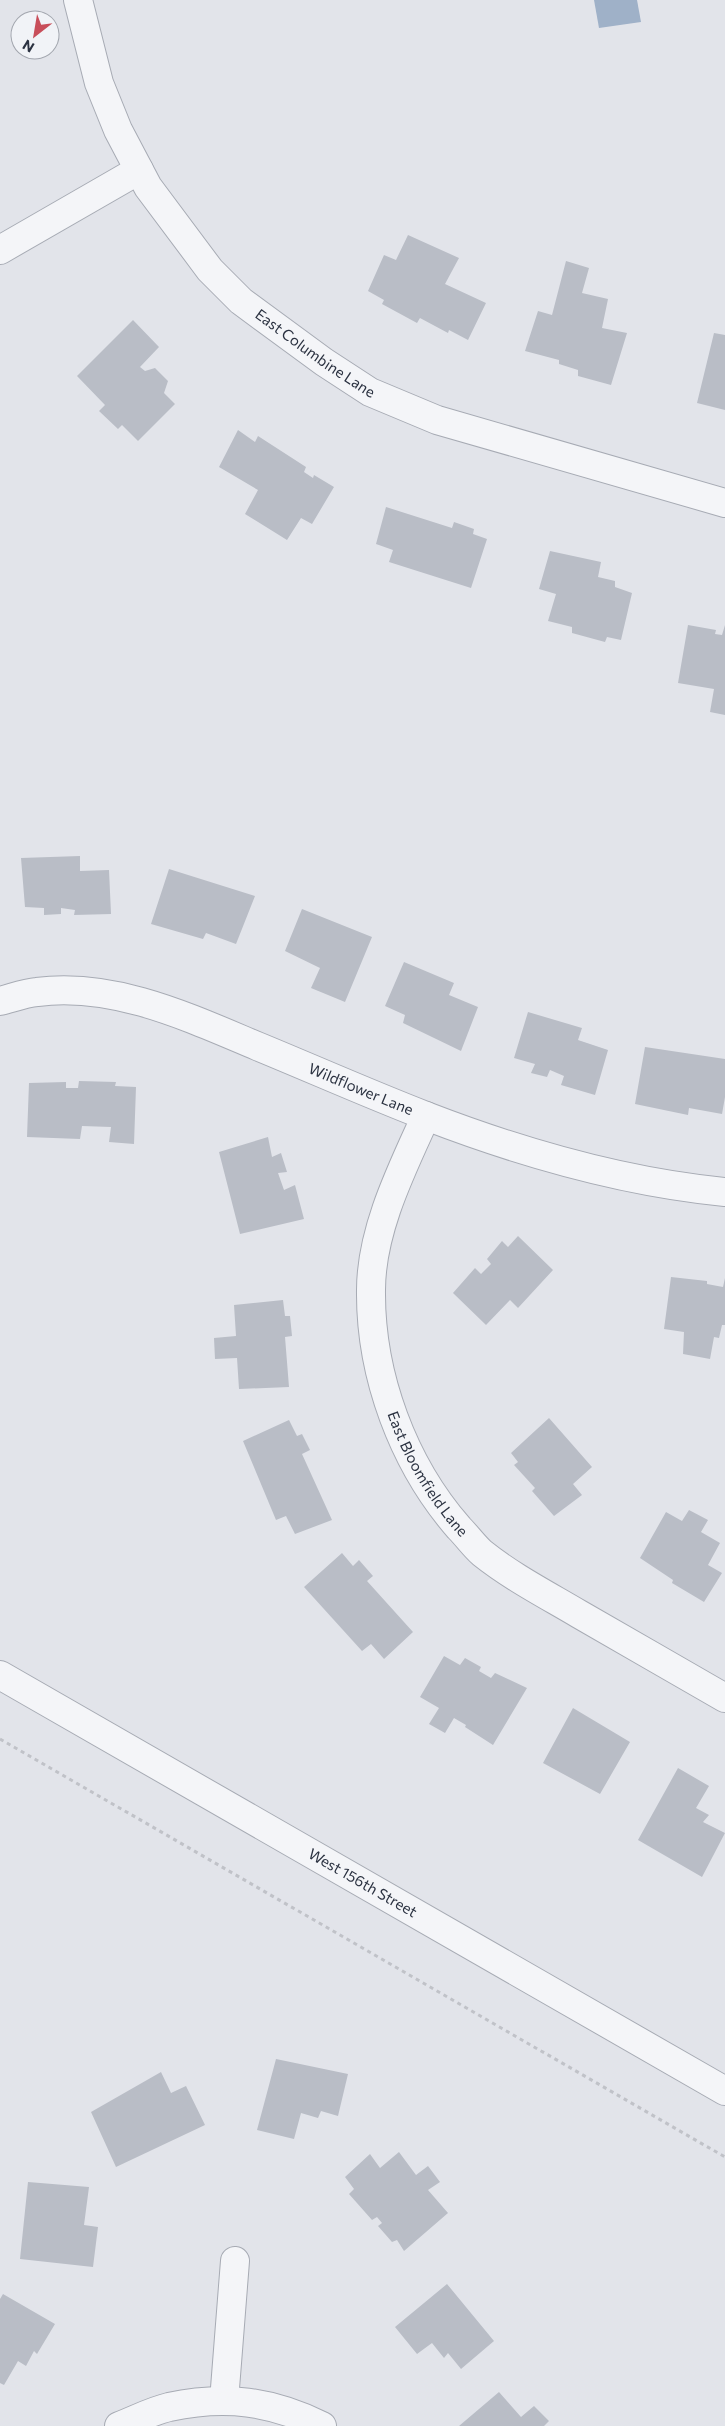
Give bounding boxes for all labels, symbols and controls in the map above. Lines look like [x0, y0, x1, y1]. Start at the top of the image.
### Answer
north arrow [10, 10, 60, 60]
text: N [19, 37, 37, 57]
street label: East Columbine Lane [252, 305, 378, 401]
street label: Wildflower Lane [306, 1059, 416, 1118]
street label: East Bloomfield Lane [384, 1409, 472, 1540]
street label: West 156th Street [306, 1844, 421, 1920]

